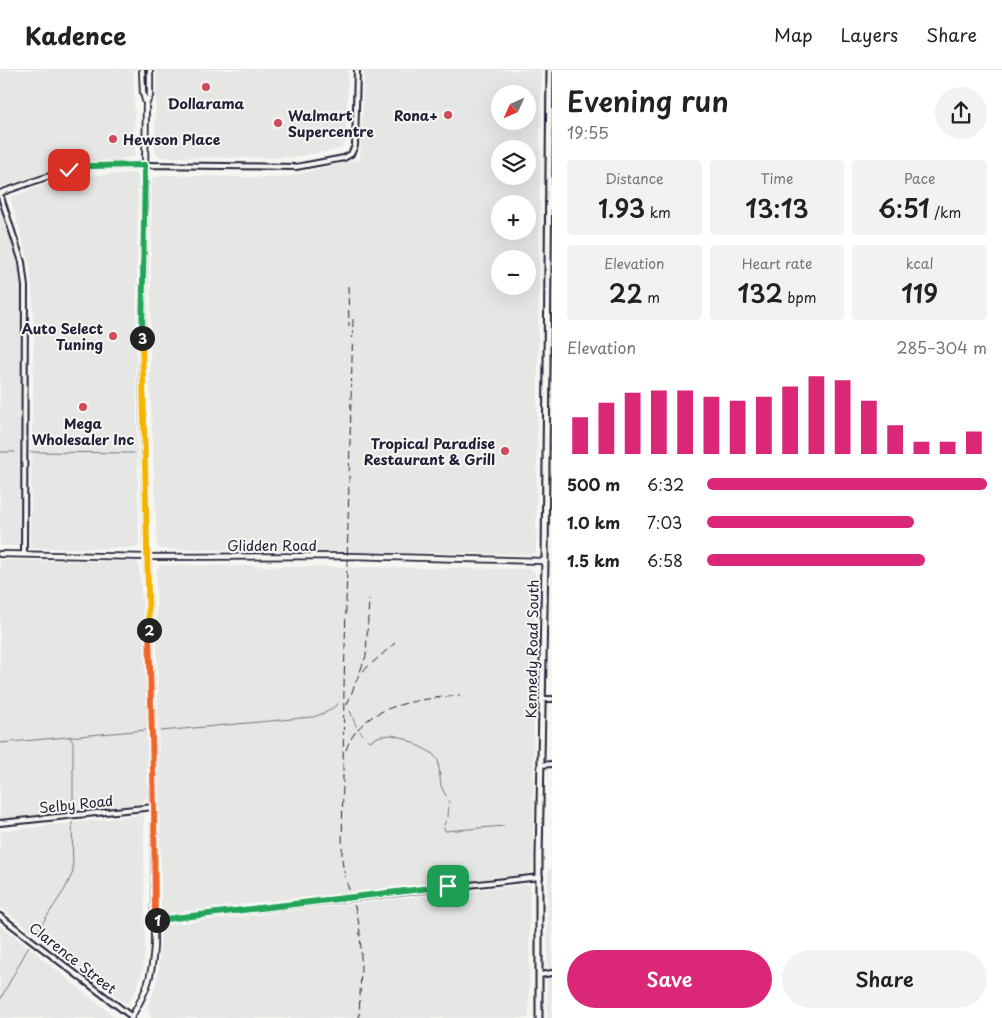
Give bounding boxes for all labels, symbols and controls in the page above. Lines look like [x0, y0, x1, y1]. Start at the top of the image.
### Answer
text: Kadence [25, 17, 126, 53]
text: Map [774, 21, 813, 48]
text: Layers [841, 21, 898, 48]
text: Share [926, 21, 977, 48]
text: Evening run [567, 79, 729, 122]
marker: Dollarama [200, 81, 212, 93]
north arrow [491, 85, 536, 130]
map controls [491, 85, 536, 295]
button: share [935, 87, 987, 139]
place label: Dollarama [168, 93, 245, 114]
place label: Walmart Supercentre [288, 105, 374, 142]
place label: Rona+ [394, 105, 438, 126]
marker: Rona+ [442, 109, 454, 121]
marker: Walmart Supercentre [272, 117, 284, 129]
text: 19:55 [567, 120, 609, 144]
place label: Hewson Place [123, 129, 221, 150]
marker: Hewson Place [107, 133, 119, 145]
button: layers [491, 140, 536, 185]
pin [48, 149, 90, 191]
icon: check [55, 156, 83, 184]
text: Distance [605, 168, 664, 189]
text: Time [760, 168, 794, 189]
text: Pace [904, 168, 935, 189]
text: 1.93 [598, 189, 645, 227]
text: 13:13 [745, 189, 809, 227]
text: 6:51 [878, 189, 930, 227]
button: + [491, 195, 536, 240]
text: km [645, 202, 671, 223]
text: /km [930, 202, 961, 223]
button: − [491, 250, 536, 295]
text: Elevation [604, 253, 665, 274]
text: Heart rate [742, 253, 812, 274]
text: kcal [906, 253, 934, 274]
text: 22 [609, 274, 643, 312]
text: 132 [738, 274, 783, 312]
text: 119 [901, 274, 938, 312]
text: m [643, 287, 660, 308]
text: bpm [783, 287, 816, 308]
place label: Auto Select Tuning [22, 318, 103, 355]
pin: 3 [130, 326, 154, 350]
text: 3 [138, 328, 147, 349]
marker: Auto Select Tuning [107, 330, 119, 342]
text: Elevation [567, 335, 636, 359]
text: 285–304 m [896, 335, 987, 359]
marker: Mega Wholesaler Inc [77, 401, 89, 413]
place label: Mega Wholesaler Inc [32, 413, 135, 450]
place label: Tropical Paradise Restaurant & Grill [364, 433, 495, 470]
marker: Tropical Paradise Restaurant & Grill [499, 445, 511, 457]
text: 500 m [567, 472, 620, 496]
text: 6:32 [647, 472, 684, 496]
text: 1.0 km [567, 510, 620, 534]
text: 7:03 [647, 510, 682, 534]
street label: Glidden Road [227, 535, 317, 556]
text: 1.5 km [567, 548, 620, 572]
text: 6:58 [647, 548, 683, 572]
street label: Kennedy Road South [520, 579, 544, 719]
pin: 2 [136, 618, 162, 642]
text: 2 [145, 620, 154, 641]
street label: Selby Road [38, 790, 114, 818]
pin [427, 865, 469, 907]
icon: arrive [434, 872, 462, 900]
pin: 1 [144, 908, 170, 932]
text: 1 [154, 910, 161, 931]
street label: Clarence Street [25, 917, 121, 999]
button: Save [567, 950, 772, 1008]
button: Share [782, 950, 987, 1008]

